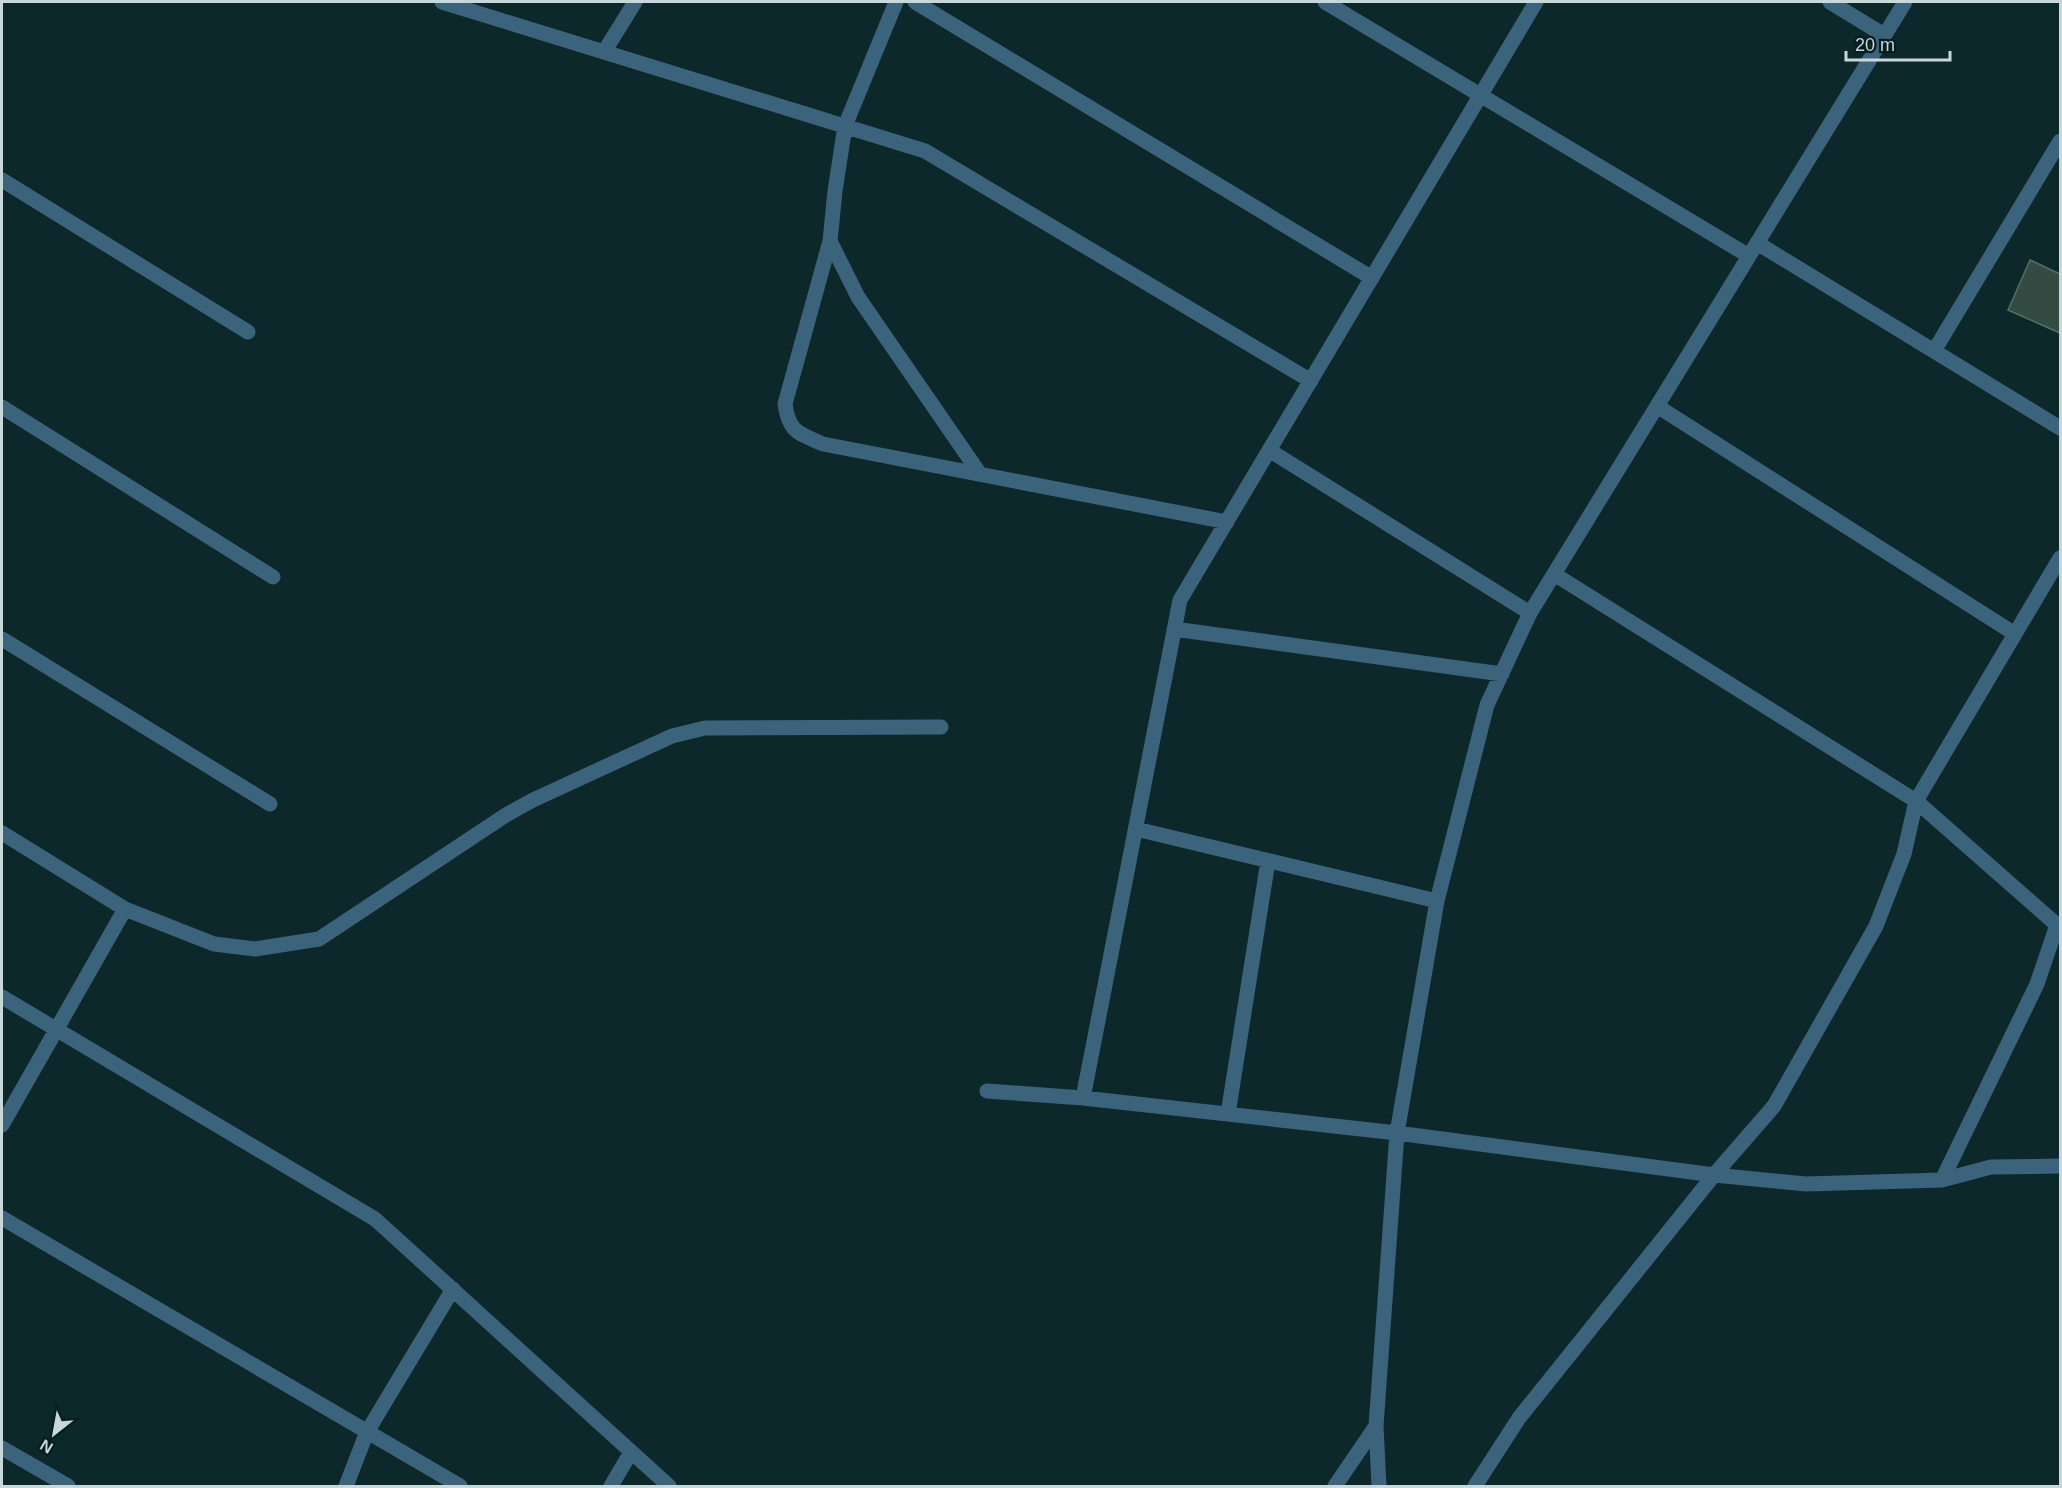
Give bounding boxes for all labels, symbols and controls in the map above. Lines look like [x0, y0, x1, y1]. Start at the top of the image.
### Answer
scale bar [1846, 24, 1950, 62]
text: 20 m [1855, 35, 1895, 55]
north arrow [24, 1404, 84, 1464]
text: N [37, 1436, 56, 1457]

